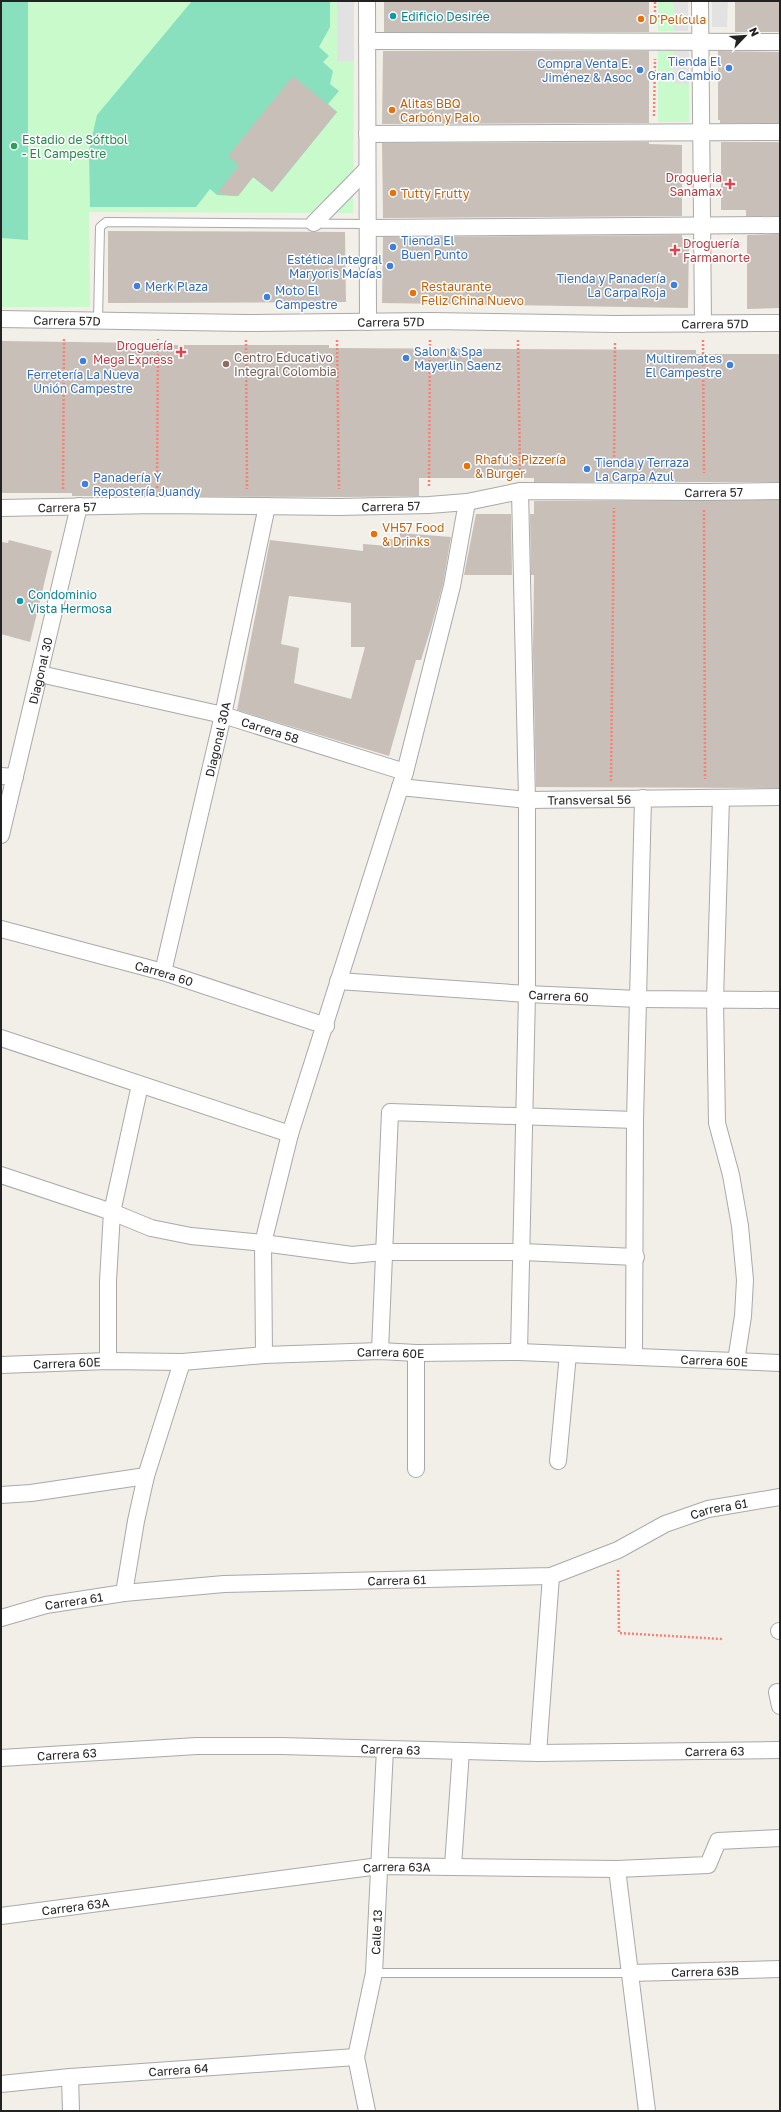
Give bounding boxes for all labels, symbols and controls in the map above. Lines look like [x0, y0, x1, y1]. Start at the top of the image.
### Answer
place label: Edificio Desirée [401, 9, 490, 24]
marker: Edificio Desirée [388, 11, 398, 21]
place label: D'Película [649, 12, 706, 27]
marker: D'Película [636, 14, 646, 24]
north arrow [725, 16, 765, 56]
text: N [747, 25, 762, 38]
place label: Tienda El Gran Cambio [647, 54, 721, 83]
place label: Compra Venta E. Jiménez & Asoc [537, 56, 632, 85]
marker: Tienda El Gran Cambio [724, 63, 734, 73]
marker: Compra Venta E. Jiménez & Asoc [635, 65, 645, 75]
place label: Alitas BBQ Carbón y Palo [400, 96, 480, 125]
marker: Alitas BBQ Carbón y Palo [387, 105, 397, 115]
place label: Estadio de Sóftbol - El Campestre [22, 132, 128, 161]
marker: Estadio de Sóftbol - El Campestre [9, 141, 19, 151]
place label: Drogueria Sanamax [666, 170, 722, 199]
marker: Drogueria Sanamax [725, 179, 735, 189]
place label: Tutty Frutty [401, 186, 470, 201]
marker: Tutty Frutty [388, 188, 398, 198]
place label: Tienda El Buen Punto [401, 233, 468, 262]
place label: Droguería Farmanorte [683, 236, 750, 265]
marker: Tienda El Buen Punto [388, 242, 398, 252]
marker: Droguería Farmanorte [670, 245, 680, 255]
place label: Estética Integral Maryoris Macías [287, 252, 382, 281]
marker: Estética Integral Maryoris Macías [385, 261, 395, 271]
place label: Tienda y Panadería La Carpa Roja [556, 271, 666, 300]
place label: Merk Plaza [145, 279, 208, 294]
place label: Restaurante Feliz China Nuevo [421, 279, 524, 308]
marker: Tienda y Panadería La Carpa Roja [669, 280, 679, 290]
marker: Merk Plaza [132, 281, 142, 291]
place label: Moto El Campestre [275, 283, 338, 312]
marker: Restaurante Feliz China Nuevo [408, 288, 418, 298]
marker: Moto El Campestre [262, 292, 272, 302]
street label: Carrera 57D [33, 312, 101, 328]
street label: Carrera 57D [357, 314, 425, 329]
street label: Carrera 57D [681, 316, 749, 331]
place label: Droguería Mega Express [93, 338, 173, 367]
place label: Salon & Spa Mayerlin Saenz [414, 344, 501, 373]
marker: Droguería Mega Express [176, 347, 186, 357]
place label: Centro Educativo Integral Colombia [234, 350, 337, 379]
place label: Multiremates El Campestre [645, 351, 722, 380]
marker: Salon & Spa Mayerlin Saenz [401, 353, 411, 363]
marker: Ferretería La Nueva Unión Campestre [78, 356, 88, 366]
marker: Centro Educativo Integral Colombia [221, 359, 231, 369]
marker: Multiremates El Campestre [725, 360, 735, 370]
place label: Ferretería La Nueva Unión Campestre [27, 367, 139, 396]
place label: Rhafu's Pizzería & Burger [475, 452, 566, 481]
place label: Tienda y Terraza La Carpa Azul [595, 455, 689, 484]
marker: Rhafu's Pizzería & Burger [462, 461, 472, 471]
marker: Tienda y Terraza La Carpa Azul [582, 464, 592, 474]
place label: Panadería Y Repostería Juandy [93, 470, 201, 499]
marker: Panadería Y Repostería Juandy [80, 479, 90, 489]
street label: Carrera 57 [684, 484, 743, 500]
street label: Carrera 57 [361, 498, 421, 514]
street label: Carrera 57 [37, 499, 97, 515]
place label: VH57 Food & Drinks [382, 520, 444, 549]
marker: VH57 Food & Drinks [369, 529, 379, 539]
place label: Condominio Vista Hermosa [28, 587, 112, 616]
marker: Condominio Vista Hermosa [15, 596, 25, 606]
street label: Diagonal 30 [25, 635, 55, 706]
street label: Diagonal 30A [201, 700, 233, 778]
street label: Carrera 58 [239, 714, 301, 746]
street label: Transversal 56 [547, 791, 631, 807]
street label: Carrera 60 [133, 957, 195, 989]
street label: Carrera 60 [528, 987, 589, 1004]
street label: Carrera 60E [357, 1343, 424, 1361]
street label: Carrera 60E [680, 1351, 748, 1369]
street label: Carrera 60E [33, 1354, 101, 1371]
street label: Carrera 61 [688, 1495, 749, 1522]
street label: Carrera 61 [367, 1572, 426, 1588]
street label: Carrera 61 [44, 1589, 104, 1613]
street label: Carrera 63 [360, 1741, 421, 1757]
street label: Carrera 63 [685, 1743, 745, 1759]
street label: Carrera 63 [37, 1745, 97, 1763]
street label: Carrera 63A [362, 1858, 431, 1876]
street label: Carrera 63A [41, 1894, 110, 1918]
street label: Calle 13 [367, 1909, 385, 1955]
street label: Carrera 63B [671, 1963, 739, 1979]
street label: Carrera 64 [148, 2060, 209, 2079]

